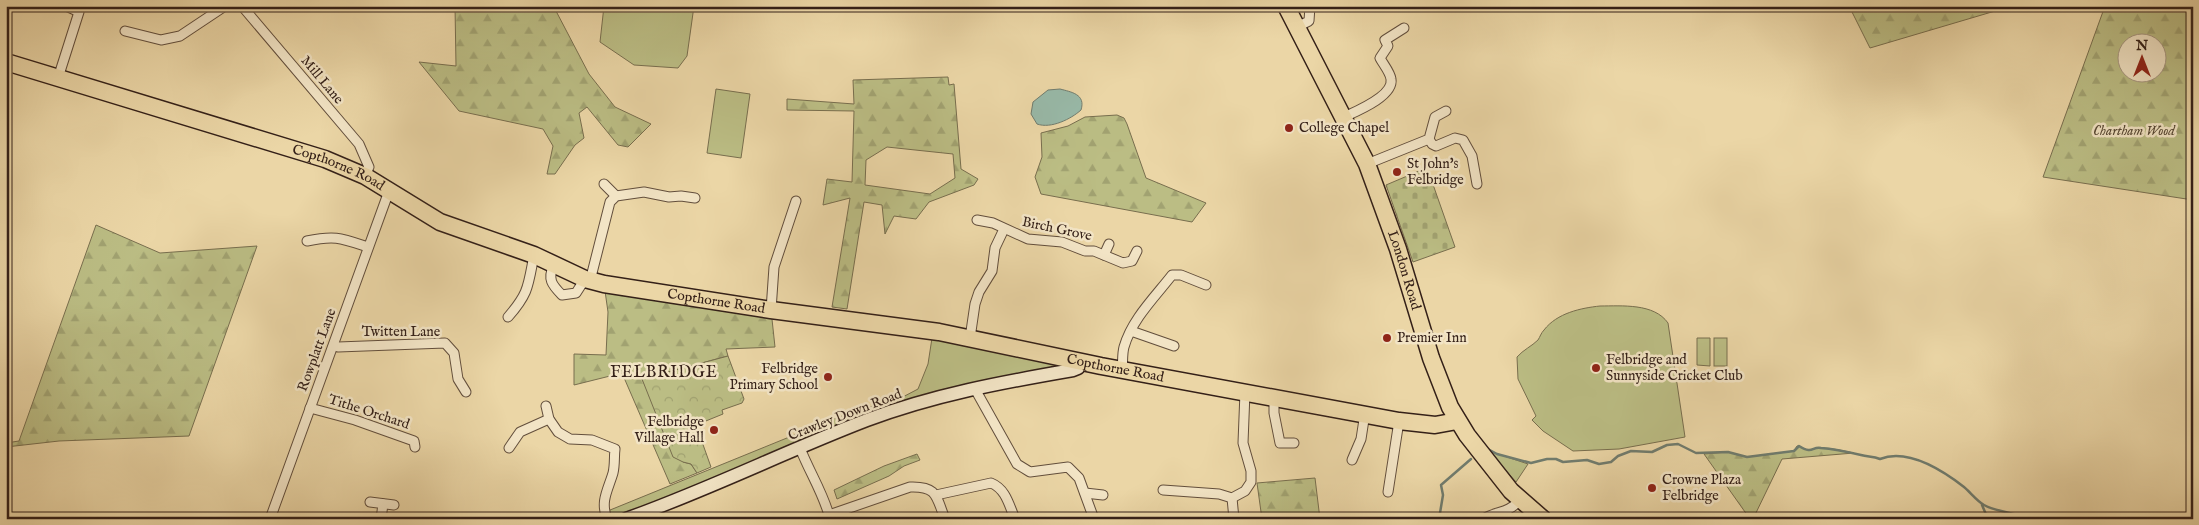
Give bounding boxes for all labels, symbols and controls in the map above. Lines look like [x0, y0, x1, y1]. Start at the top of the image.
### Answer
north arrow [2116, 32, 2166, 82]
text: N [2135, 37, 2148, 55]
street label: Mill Lane [297, 52, 348, 108]
place label: College Chapel [1299, 119, 1389, 137]
marker: College Chapel [1283, 122, 1295, 134]
park label: Chartham Wood [2093, 122, 2176, 140]
street label: Copthorne Road [290, 141, 388, 195]
place label: St John's Felbridge [1407, 155, 1464, 189]
marker: St John's Felbridge [1391, 166, 1403, 178]
street label: Birch Grove [1020, 213, 1094, 245]
street label: London Road [1383, 228, 1425, 312]
street label: Copthorne Road [666, 285, 767, 318]
street label: Rowplatt Lane [294, 305, 341, 394]
street label: Twitten Lane [362, 323, 441, 341]
place label: Premier Inn [1397, 329, 1467, 347]
marker: Premier Inn [1381, 332, 1393, 344]
street label: Copthorne Road [1065, 350, 1166, 387]
place label: Felbridge and Sunnyside Cricket Club [1606, 351, 1743, 385]
place label: Felbridge Primary School [730, 360, 819, 394]
marker: Felbridge and Sunnyside Cricket Club [1590, 362, 1602, 374]
district label: FELBRIDGE [610, 363, 718, 383]
marker: Felbridge Primary School [822, 371, 834, 383]
street label: Crawley Down Road [786, 385, 905, 445]
street label: Tithe Orchard [326, 390, 412, 434]
place label: Felbridge Village Hall [634, 413, 705, 447]
marker: Felbridge Village Hall [708, 424, 720, 436]
place label: Crowne Plaza Felbridge [1662, 471, 1742, 505]
marker: Crowne Plaza Felbridge [1646, 482, 1658, 494]

